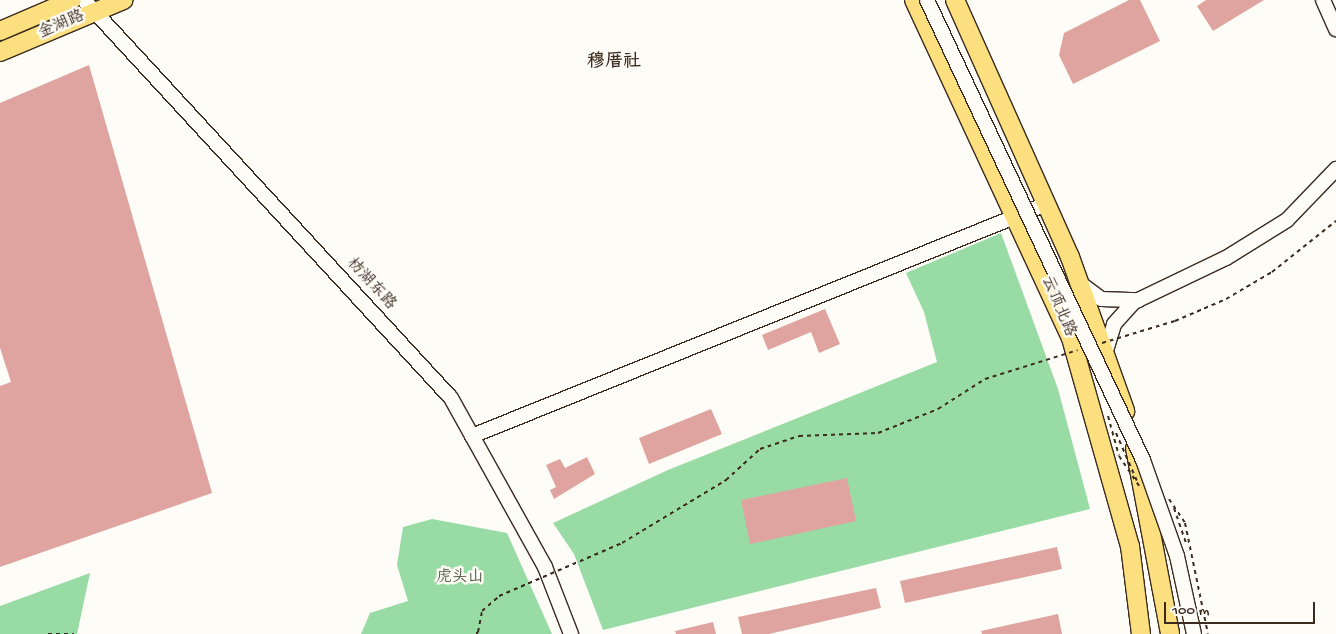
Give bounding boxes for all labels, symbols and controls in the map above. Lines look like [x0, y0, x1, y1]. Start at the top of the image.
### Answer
street label: 金湖路 [36, 8, 88, 44]
district label: 穆厝社 [587, 52, 641, 74]
street label: 枋湖东路 [341, 255, 399, 315]
street label: 云顶北路 [1036, 274, 1078, 340]
park label: 虎头山 [436, 569, 484, 589]
scale bar [1166, 592, 1317, 624]
text: 100 m [1172, 602, 1209, 620]

